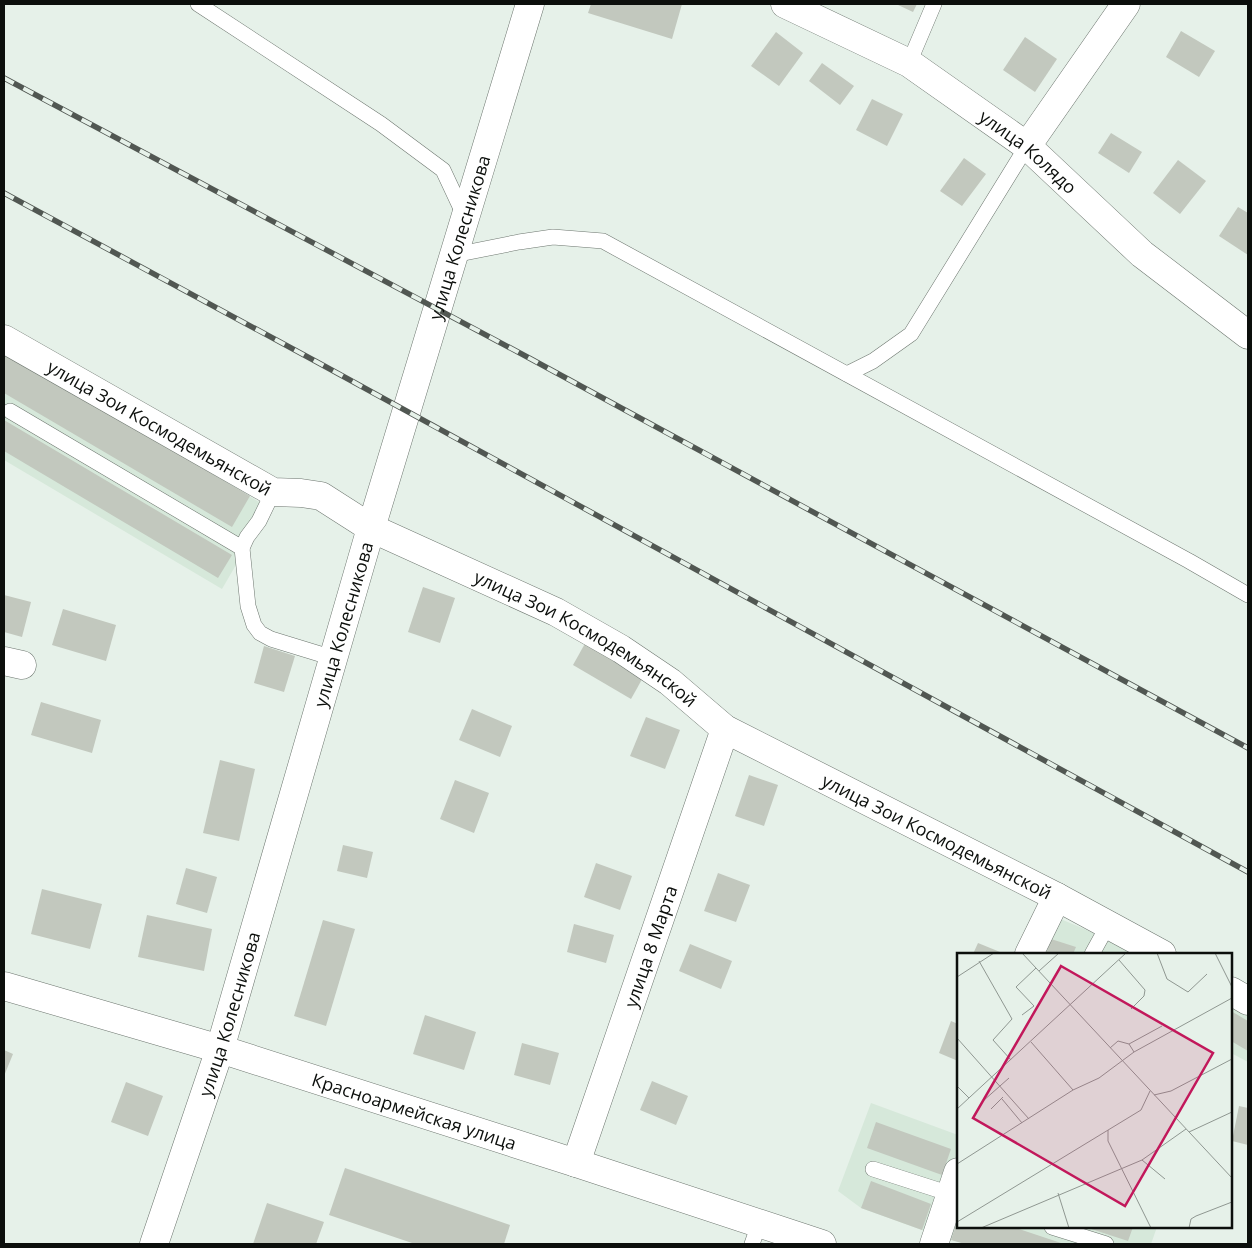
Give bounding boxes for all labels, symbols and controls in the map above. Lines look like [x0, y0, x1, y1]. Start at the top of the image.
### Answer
street label: улица Колядо [975, 104, 1082, 199]
street label: улица Колесникова [423, 152, 495, 323]
street label: улица Зои Космодемьянской [43, 354, 276, 501]
street label: улица Колесникова [308, 539, 378, 710]
street label: улица Зои Космодемьянской [470, 564, 702, 712]
street label: улица Зои Космодемьянской [818, 768, 1056, 904]
street label: улица 8 Марта [618, 882, 682, 1011]
street label: улица Колесникова [193, 929, 265, 1100]
inset map [957, 953, 1232, 1228]
street label: Красноармейская улица [309, 1067, 520, 1155]

